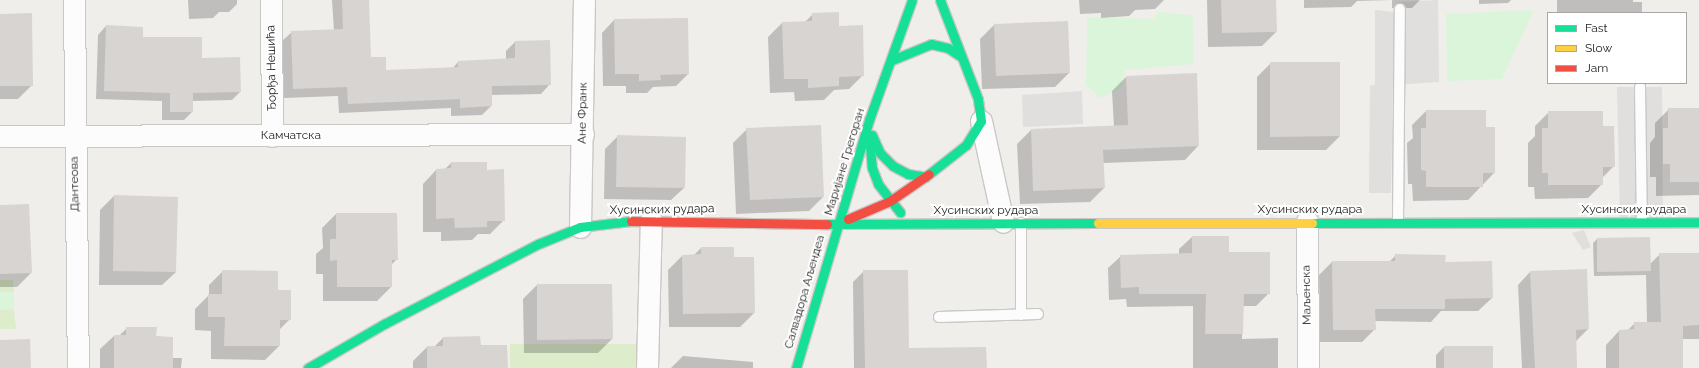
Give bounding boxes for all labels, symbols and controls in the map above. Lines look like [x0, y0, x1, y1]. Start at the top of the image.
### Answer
legend [1547, 12, 1687, 84]
text: Fast [1585, 21, 1608, 35]
street label: Ђорђа Нешића [264, 25, 280, 111]
text: Slow [1585, 41, 1612, 55]
text: Jam [1585, 61, 1608, 75]
street label: Ане Франк [575, 82, 591, 144]
street label: Маријане Грегоран [822, 107, 868, 217]
street label: Камчатска [261, 129, 321, 143]
street label: Дантеова [67, 156, 83, 212]
street label: Хусинских рудара [609, 202, 715, 218]
street label: Хусинских рудара [1258, 203, 1362, 217]
street label: Хусинских рудара [1582, 203, 1686, 217]
street label: Хусинских рудара [934, 204, 1038, 218]
street label: Салвадора Аљендеа [782, 233, 828, 351]
street label: Маљенска [1299, 265, 1315, 325]

